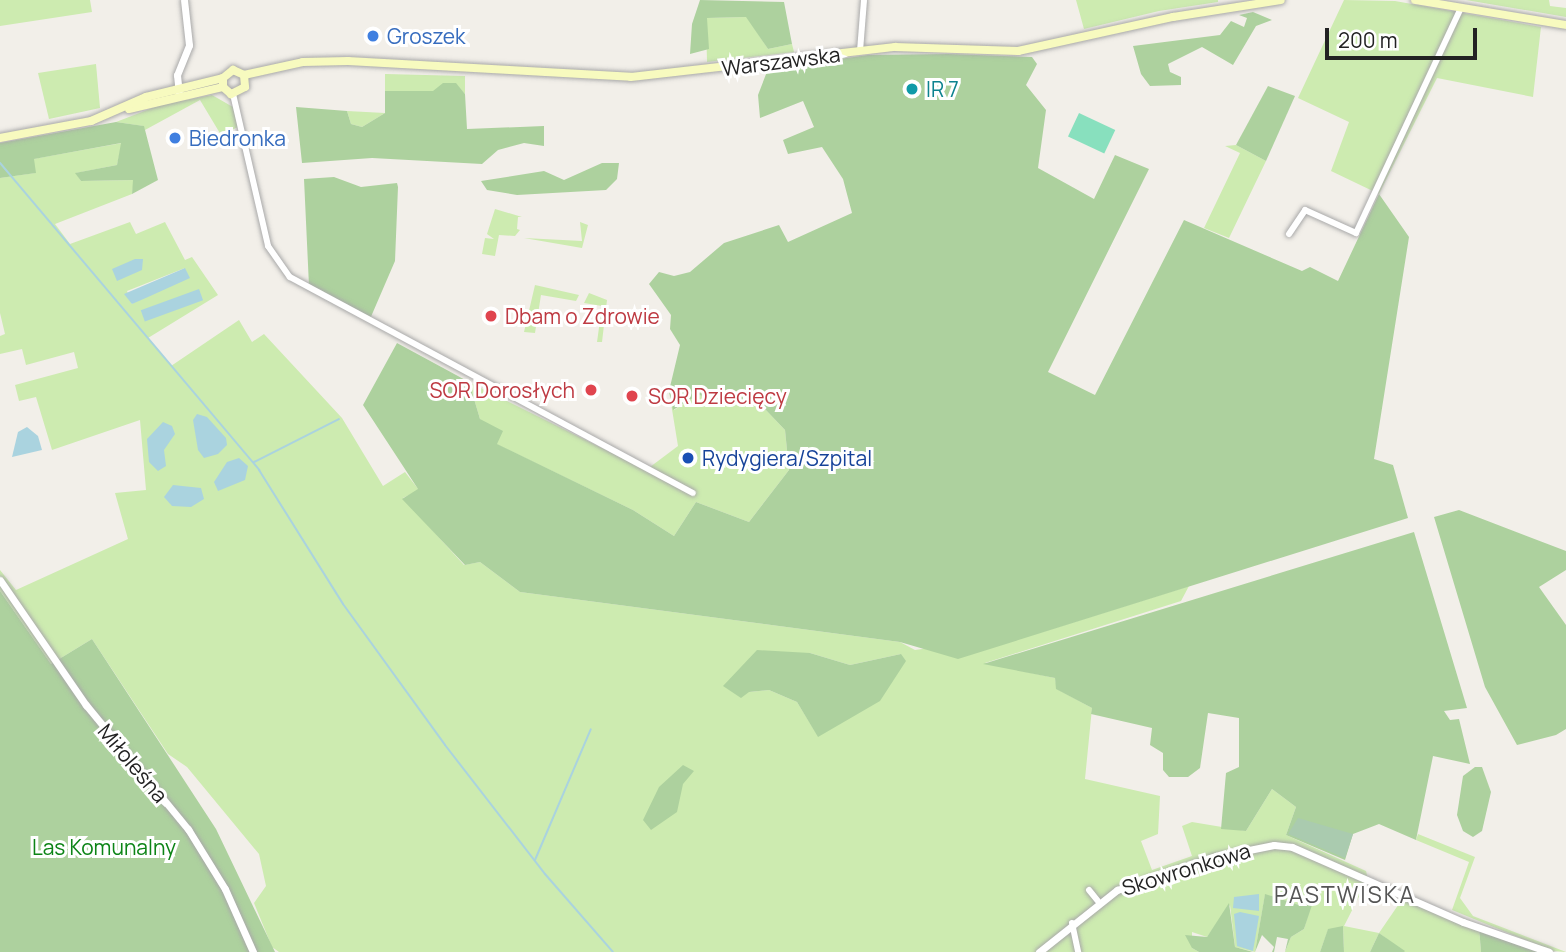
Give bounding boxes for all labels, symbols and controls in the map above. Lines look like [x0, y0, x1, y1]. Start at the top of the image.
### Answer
scale bar [1328, 14, 1480, 58]
place label: Groszek [387, 23, 465, 49]
text: 200 m [1338, 26, 1398, 54]
marker: Groszek [365, 28, 381, 44]
street label: Warszawska [720, 41, 842, 81]
place label: IR 7 [926, 76, 959, 102]
marker: IR 7 [904, 81, 920, 97]
place label: Biedronka [189, 125, 286, 151]
marker: Biedronka [167, 130, 183, 146]
place label: Dbam o Zdrowie [505, 303, 660, 329]
marker: Dbam o Zdrowie [483, 308, 499, 324]
place label: SOR Dorosłych [430, 377, 575, 403]
marker: SOR Dorosłych [581, 380, 601, 400]
place label: SOR Dziecięcy [648, 383, 787, 409]
marker: SOR Dziecięcy [622, 386, 642, 406]
place label: Rydygiera/Szpital [702, 445, 872, 471]
marker: Rydygiera/Szpital [680, 450, 696, 466]
street label: Miłoleśna [93, 719, 173, 807]
park label: Las Komunalny [32, 834, 176, 860]
street label: Skowronkowa [1119, 838, 1253, 900]
district label: PASTWISKA [1275, 880, 1415, 908]

